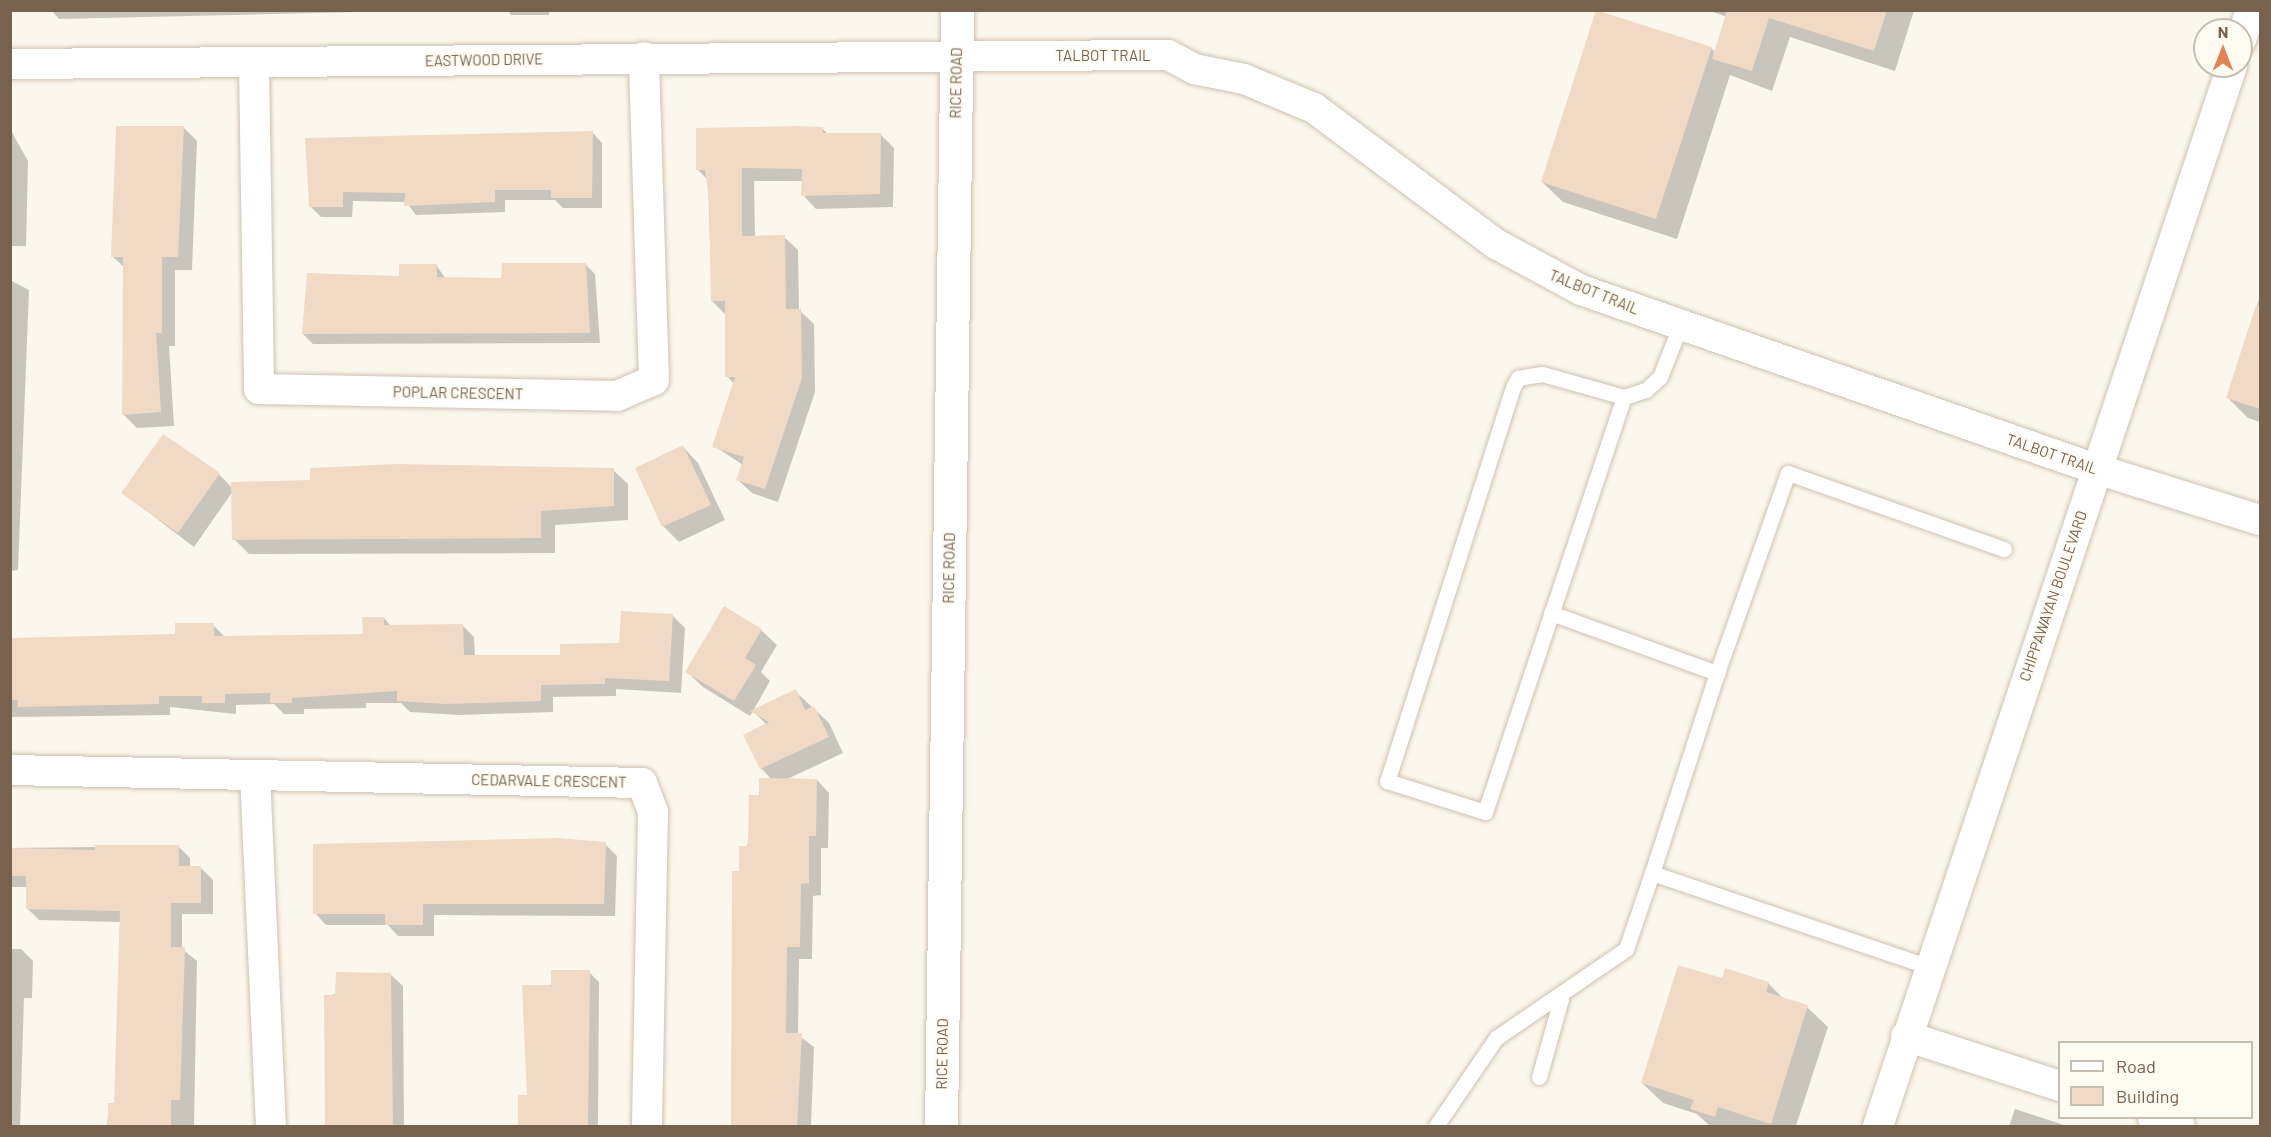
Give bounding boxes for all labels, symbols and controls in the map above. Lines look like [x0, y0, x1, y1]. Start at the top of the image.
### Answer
north arrow [2193, 18, 2253, 78]
text: N [2218, 22, 2228, 41]
street label: RICE ROAD [946, 47, 966, 119]
street label: TALBOT TRAIL [1055, 47, 1151, 65]
street label: EASTWOOD DRIVE [425, 50, 543, 70]
street label: TALBOT TRAIL [1546, 266, 1642, 318]
street label: POPLAR CRESCENT [393, 383, 523, 403]
street label: TALBOT TRAIL [2004, 430, 2100, 478]
street label: CHIPPAWAYAN BOULEVARD [2015, 508, 2091, 684]
street label: RICE ROAD [939, 532, 959, 604]
street label: CEDARVALE CRESCENT [471, 771, 627, 791]
street label: RICE ROAD [932, 1018, 952, 1090]
legend [2058, 1041, 2253, 1119]
text: Road [2116, 1055, 2156, 1077]
text: Building [2116, 1085, 2179, 1107]

